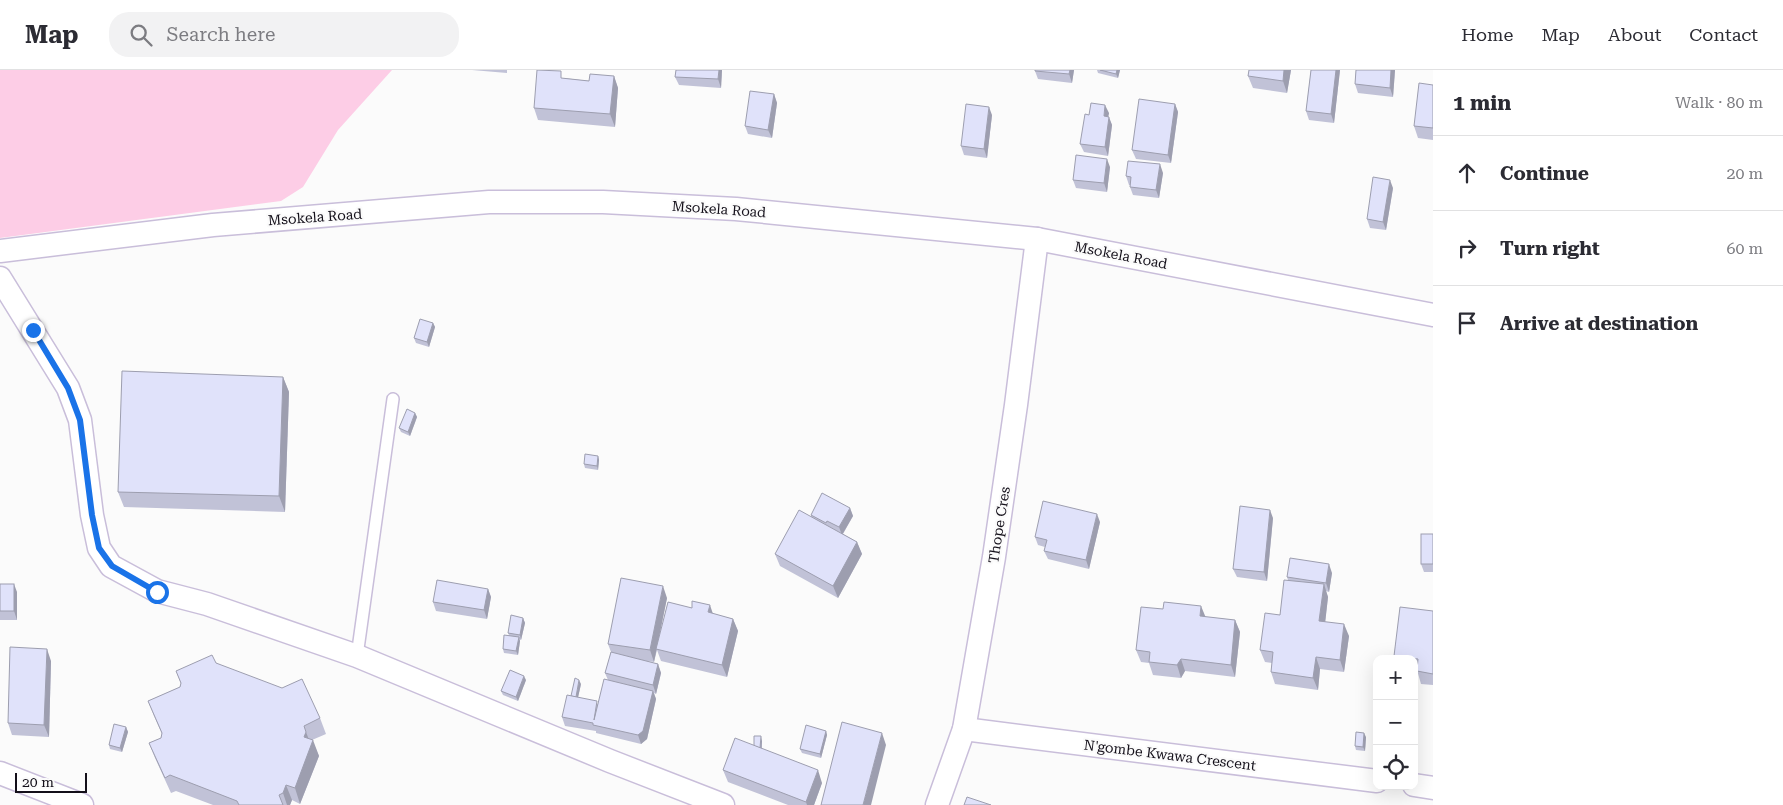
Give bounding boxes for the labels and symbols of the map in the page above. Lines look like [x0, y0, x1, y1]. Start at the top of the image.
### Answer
street label: Msokela Road [671, 198, 767, 220]
street label: Msokela Road [267, 206, 363, 228]
street label: Msokela Road [1073, 238, 1169, 272]
route end [22, 319, 45, 342]
street label: Thope Cres [985, 485, 1013, 565]
route start [146, 581, 169, 604]
street label: N'gombe Kwawa Crescent [1083, 736, 1257, 774]
scale bar [15, 770, 88, 793]

